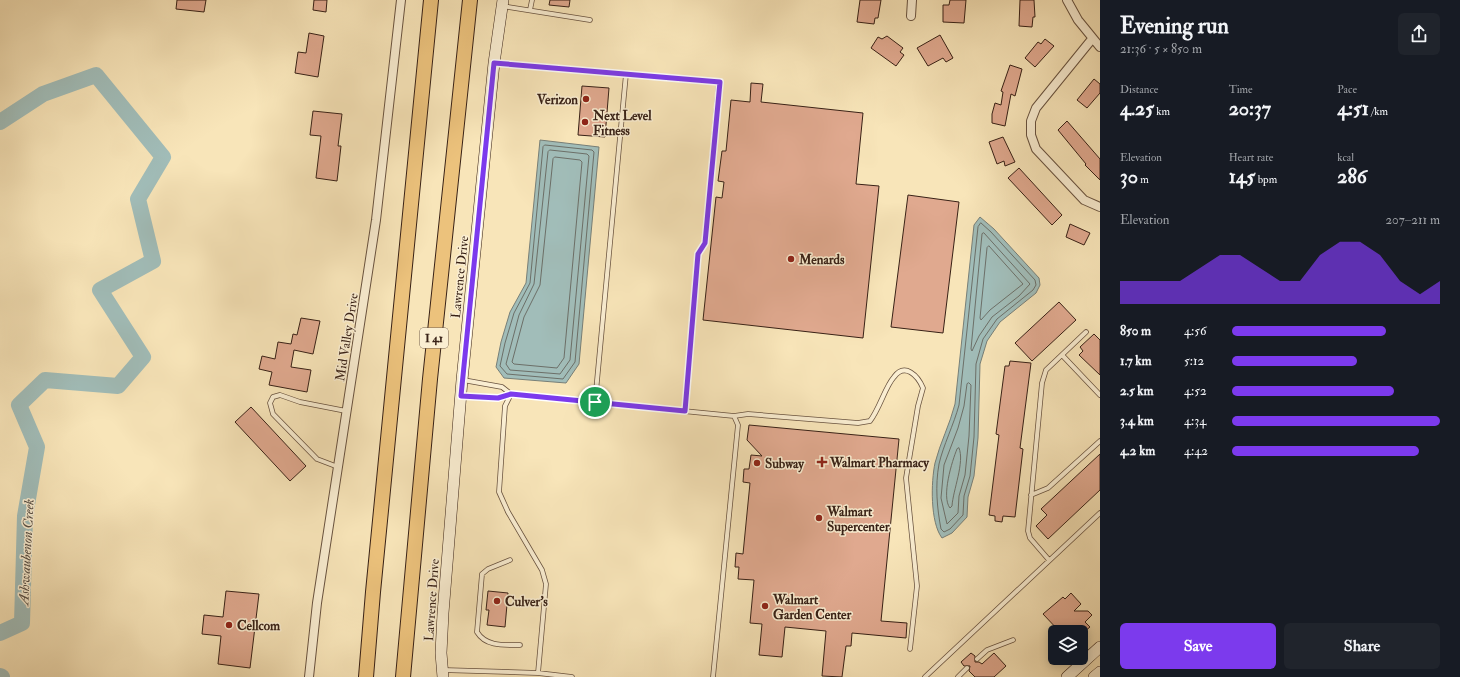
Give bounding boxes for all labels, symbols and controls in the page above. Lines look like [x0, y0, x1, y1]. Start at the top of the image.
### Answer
text: Evening run [1120, 12, 1229, 40]
button: share [1398, 13, 1440, 55]
text: 21:36 · 5 × 850 m [1120, 41, 1202, 57]
text: Distance [1120, 83, 1158, 96]
text: Time [1229, 83, 1253, 96]
text: Pace [1337, 83, 1357, 96]
place label: Verizon [536, 92, 578, 108]
marker: Verizon [581, 94, 591, 104]
text: 4.25 [1120, 96, 1154, 121]
text: 20:37 [1229, 96, 1271, 121]
text: 4:51 [1337, 96, 1369, 121]
text: km [1154, 105, 1170, 118]
text: /km [1369, 105, 1388, 118]
place label: Next Level Fitness [592, 108, 652, 139]
marker: Next Level Fitness [580, 117, 590, 127]
text: Elevation [1120, 151, 1162, 164]
text: Heart rate [1229, 151, 1273, 164]
text: kcal [1337, 151, 1354, 164]
text: 30 [1120, 164, 1138, 189]
text: 145 [1229, 164, 1255, 189]
text: 286 [1337, 164, 1367, 189]
text: m [1138, 173, 1149, 186]
text: bpm [1255, 173, 1277, 186]
text: Elevation [1120, 212, 1170, 228]
text: 207–211 m [1386, 212, 1440, 228]
street label: Lawrence Drive [448, 235, 472, 319]
place label: Menards [798, 252, 845, 268]
marker: Menards [786, 254, 796, 264]
street label: Mid Valley Drive [332, 291, 363, 382]
text: 850 m [1120, 323, 1151, 339]
text: 4:56 [1184, 323, 1206, 339]
road number: I 41 [420, 328, 448, 348]
text: 1.7 km [1120, 353, 1152, 369]
text: 5:12 [1184, 353, 1204, 369]
text: 2.5 km [1120, 383, 1154, 399]
text: 4:52 [1184, 383, 1206, 399]
pin [578, 385, 612, 419]
icon: arrive [584, 391, 606, 413]
text: 3.4 km [1120, 413, 1154, 429]
text: 4:34 [1184, 413, 1206, 429]
text: 4.2 km [1120, 443, 1155, 459]
text: 4:42 [1184, 443, 1208, 459]
place label: Walmart Pharmacy [829, 455, 930, 472]
place label: Subway [765, 456, 805, 473]
marker: Walmart Pharmacy [817, 457, 827, 467]
marker: Subway [752, 458, 762, 468]
water label: Ashwaubenon Creek [15, 498, 38, 608]
place label: Walmart Supercenter [826, 504, 891, 536]
marker: Walmart Supercenter [814, 513, 824, 523]
street label: Lawrence Drive [421, 558, 443, 642]
place label: Walmart Garden Center [772, 592, 853, 623]
place label: Culver's [505, 594, 548, 610]
marker: Culver's [492, 596, 502, 606]
marker: Walmart Garden Center [760, 601, 770, 611]
place label: Cellcom [237, 618, 281, 634]
marker: Cellcom [224, 620, 234, 630]
button: Save [1120, 623, 1276, 669]
button: Share [1284, 623, 1440, 669]
map controls [1048, 625, 1088, 665]
button: layers [1048, 625, 1088, 665]

